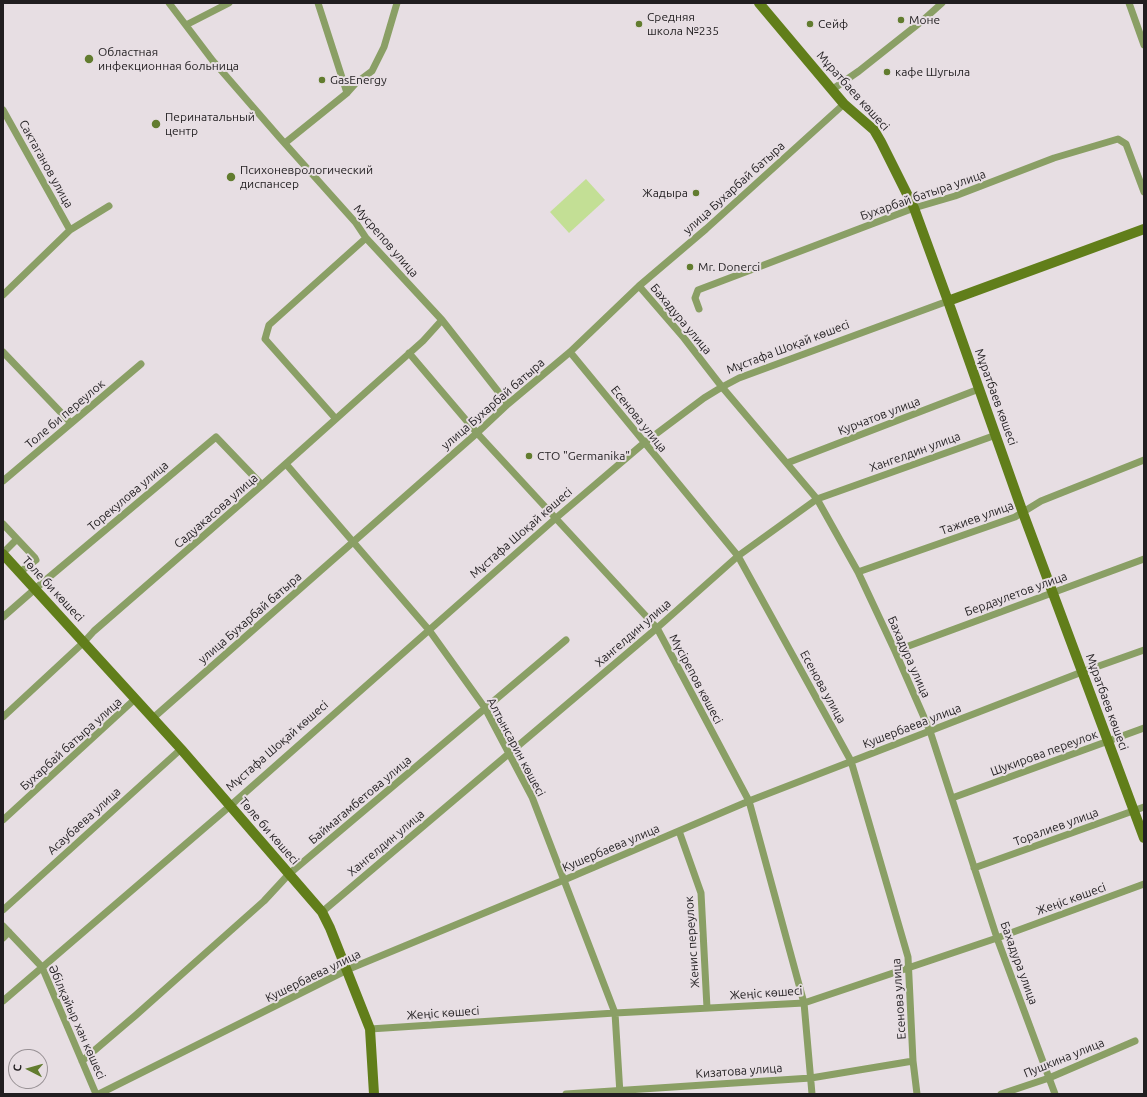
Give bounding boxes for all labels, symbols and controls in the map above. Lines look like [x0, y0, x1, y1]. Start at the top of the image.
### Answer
place label: Средняя школа №235 [647, 10, 719, 38]
place label: Моне [909, 13, 940, 27]
marker: Моне [896, 15, 906, 25]
place label: Сейф [818, 17, 848, 31]
marker: Средняя школа №235 [634, 19, 644, 29]
marker: Сейф [805, 19, 815, 29]
place label: Областная инфекционная больница [98, 45, 239, 73]
street label: Мұратбаев көшесі [814, 48, 892, 134]
marker: Областная инфекционная больница [83, 53, 95, 65]
place label: кафе Шугыла [895, 65, 970, 79]
marker: кафе Шугыла [882, 67, 892, 77]
place label: GasEnergy [330, 73, 387, 87]
marker: GasEnergy [317, 75, 327, 85]
place label: Перинатальный центр [165, 110, 255, 138]
street label: Сактаганов улица [16, 117, 76, 211]
marker: Перинатальный центр [150, 118, 162, 130]
street label: улица Бухарбай батыра [680, 139, 788, 237]
place label: Психоневрологический диспансер [240, 163, 373, 191]
street label: Бухарбай батыра улица [858, 167, 988, 223]
marker: Психоневрологический диспансер [225, 171, 237, 183]
place label: Жадыра [642, 186, 688, 200]
marker: Жадыра [691, 188, 701, 198]
street label: Мусрепов улица [351, 202, 421, 280]
place label: Mr. Donerci [698, 260, 760, 274]
marker: Mr. Donerci [685, 262, 695, 272]
street label: Бахадура улица [647, 281, 715, 357]
street label: Мұстафа Шоқай көшесі [725, 317, 851, 377]
street label: Мұратбаев көшесі [972, 347, 1020, 447]
street label: улица Бухарбай батыра [439, 355, 547, 453]
street label: Толе би переулок [22, 377, 108, 451]
street label: Есенова улица [608, 383, 670, 455]
street label: Курчатов улица [836, 394, 922, 438]
street label: Хангелдин улица [868, 429, 962, 475]
place label: СТО "Germanika" [537, 449, 630, 463]
marker: СТО "Germanika" [524, 451, 534, 461]
street label: Торекулова улица [85, 458, 171, 534]
street label: Садуакасова улица [171, 471, 261, 551]
street label: Мұстафа Шоқай көшесі [467, 485, 575, 581]
street label: Тажиев улица [938, 498, 1016, 538]
street label: Төле би көшесі [19, 553, 87, 625]
street label: улица Бухарбай батыра [196, 569, 304, 667]
street label: Бердаулетов улица [963, 569, 1069, 619]
street label: Хангелдин улица [592, 596, 674, 670]
street label: Бахадура улица [885, 614, 933, 700]
street label: Мүсірепов көшесі [666, 632, 726, 726]
street label: Есенова улица [797, 648, 849, 726]
street label: Мұратбаев көшесі [1083, 652, 1131, 752]
street label: Бухарбай батыра улица [17, 695, 125, 793]
street label: Алтынсарин көшесі [484, 695, 548, 799]
street label: Мұстафа Шоқай көшесі [223, 698, 331, 794]
street label: Кушербаева улица [861, 701, 963, 751]
street label: Шукирова переулок [988, 727, 1100, 779]
street label: Баймагамбетова улица [306, 753, 414, 847]
street label: Асаубаева улица [44, 784, 124, 858]
street label: Төле би көшесі [236, 795, 302, 867]
street label: Торалиев улица [1012, 805, 1100, 849]
street label: Хангелдин улица [345, 807, 427, 879]
street label: Кушербаева улица [560, 821, 662, 875]
street label: Жеңіс көшесі [1034, 880, 1108, 918]
street label: Женис переулок [682, 896, 702, 988]
street label: Бахадура улица [997, 919, 1041, 1007]
street label: Кушербаева улица [263, 947, 363, 1005]
street label: Есенова улица [889, 958, 909, 1040]
street label: Әбілқайыр хан көшесі [45, 963, 109, 1081]
street label: Жеңіс көшесі [729, 983, 803, 1003]
street label: Жеңіс көшесі [406, 1003, 480, 1023]
street label: Пушкина улица [1022, 1035, 1106, 1081]
north arrow [8, 1049, 48, 1089]
street label: Кизатова улица [695, 1061, 783, 1081]
text: С [11, 1064, 23, 1072]

